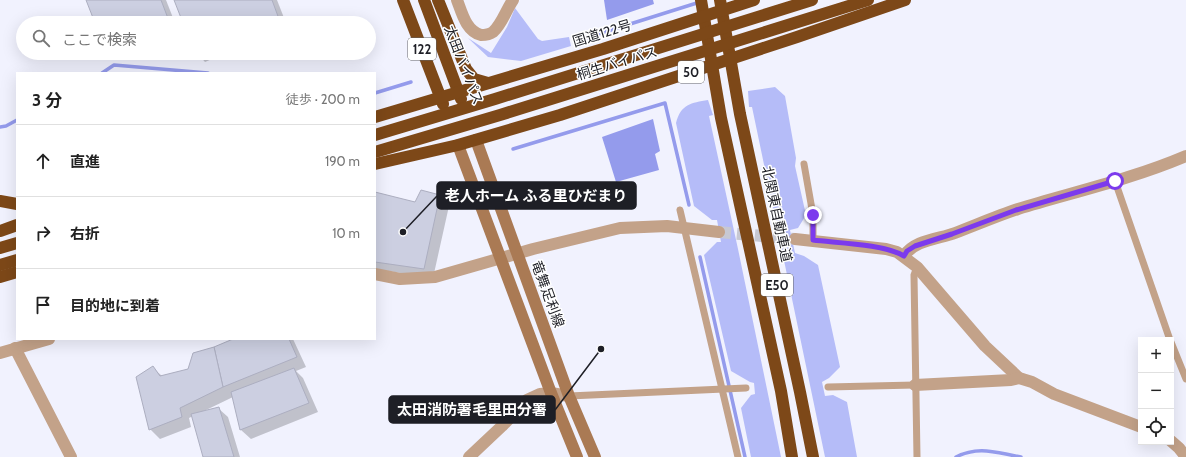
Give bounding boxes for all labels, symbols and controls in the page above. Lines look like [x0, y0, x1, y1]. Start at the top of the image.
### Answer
street label: 国道122号 [570, 15, 634, 51]
search box [16, 16, 376, 60]
street label: 太田バイパス [441, 23, 487, 107]
icon: search [30, 27, 52, 49]
text: ここで検索 [62, 31, 137, 49]
road number: 122 [408, 38, 436, 60]
street label: 桐生バイパス [574, 42, 660, 84]
road number: 50 [678, 61, 704, 83]
text: 3 分 [32, 90, 62, 110]
text: 徒歩 · 200 m [286, 91, 360, 107]
icon: ahead [32, 150, 54, 172]
text: 直進 [70, 153, 100, 171]
text: 190 m [325, 153, 360, 169]
street label: 北関東自動車道 [758, 164, 796, 264]
route start [1106, 172, 1124, 190]
callout: 老人ホーム ふる里ひだまり [437, 182, 636, 209]
text: 老人ホーム ふる里ひだまり [445, 187, 627, 205]
route end [804, 206, 822, 224]
icon: right [32, 222, 54, 244]
text: 右折 [70, 225, 100, 243]
text: 10 m [332, 225, 360, 241]
street label: 竜舞足利線 [528, 258, 568, 330]
road number: E50 [761, 274, 793, 296]
icon: arrive [32, 294, 54, 316]
text: 目的地に到着 [70, 297, 160, 315]
map controls [1138, 337, 1174, 445]
button: + [1138, 337, 1174, 373]
button: − [1138, 373, 1174, 409]
callout: 太田消防署毛里田分署 [389, 396, 555, 423]
text: 太田消防署毛里田分署 [397, 401, 547, 419]
button: locate [1138, 409, 1174, 445]

